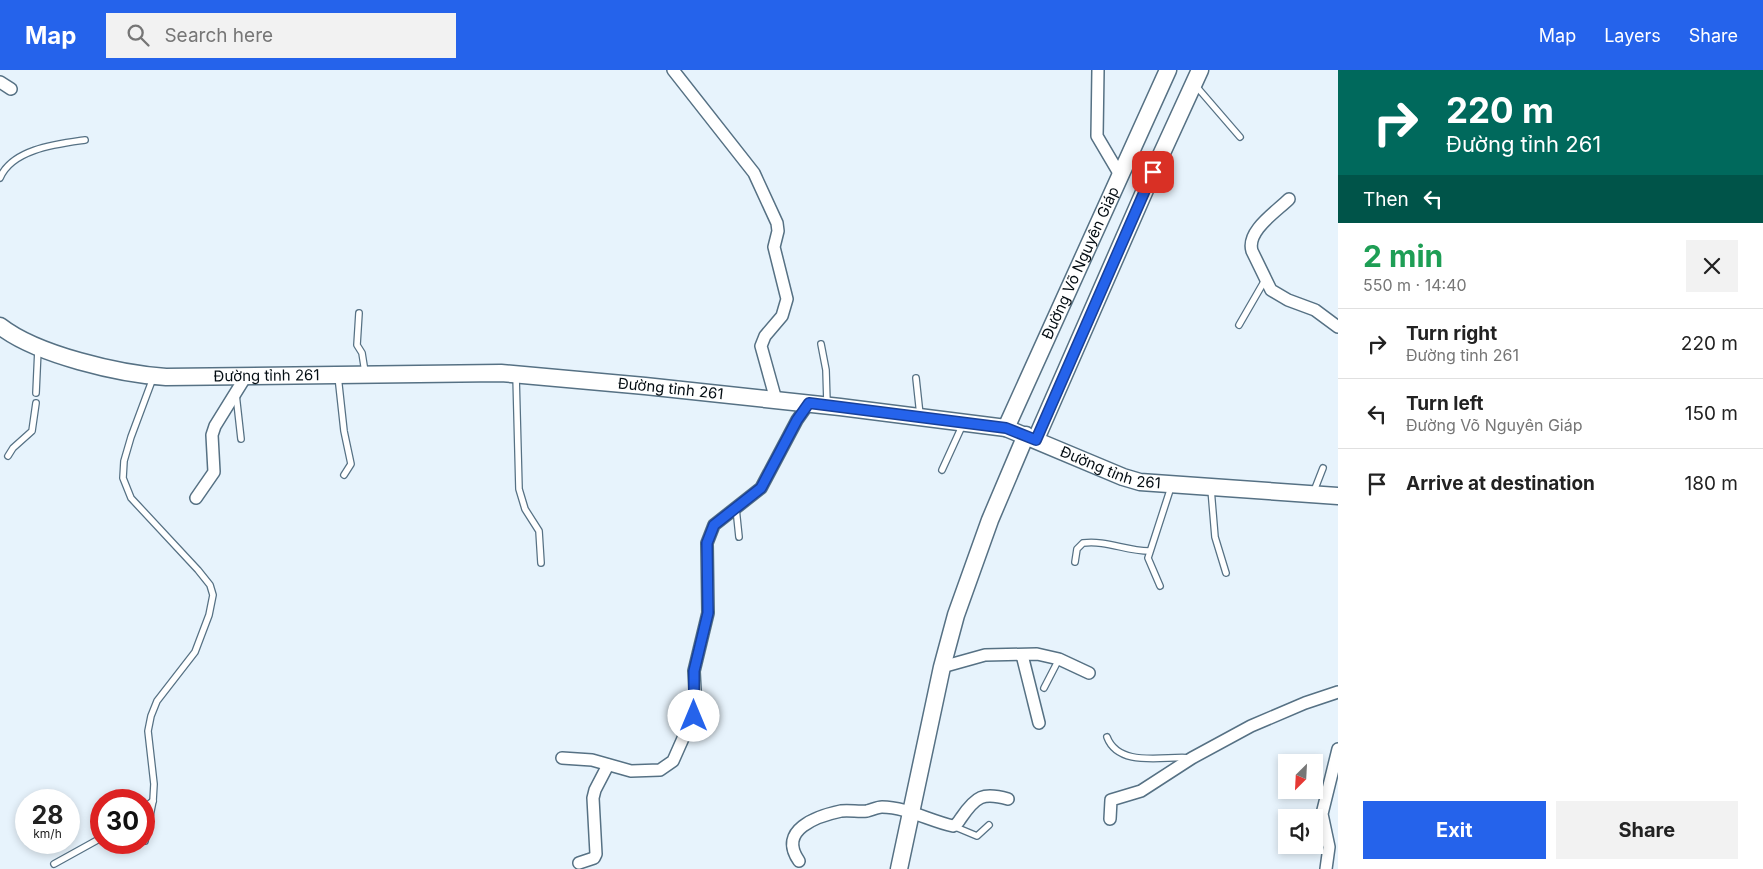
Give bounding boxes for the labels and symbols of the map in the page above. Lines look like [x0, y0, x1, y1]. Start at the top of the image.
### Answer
pin [1132, 151, 1174, 193]
street label: Đường Võ Nguyên Giáp [1037, 184, 1123, 342]
street label: Đường tỉnh 261 [213, 365, 320, 385]
street label: Đường tỉnh 261 [617, 374, 725, 403]
street label: Đường tỉnh 261 [1057, 442, 1162, 492]
position arrow [667, 689, 719, 741]
north arrow [1278, 754, 1322, 799]
speed limit sign: 30 [90, 789, 155, 854]

